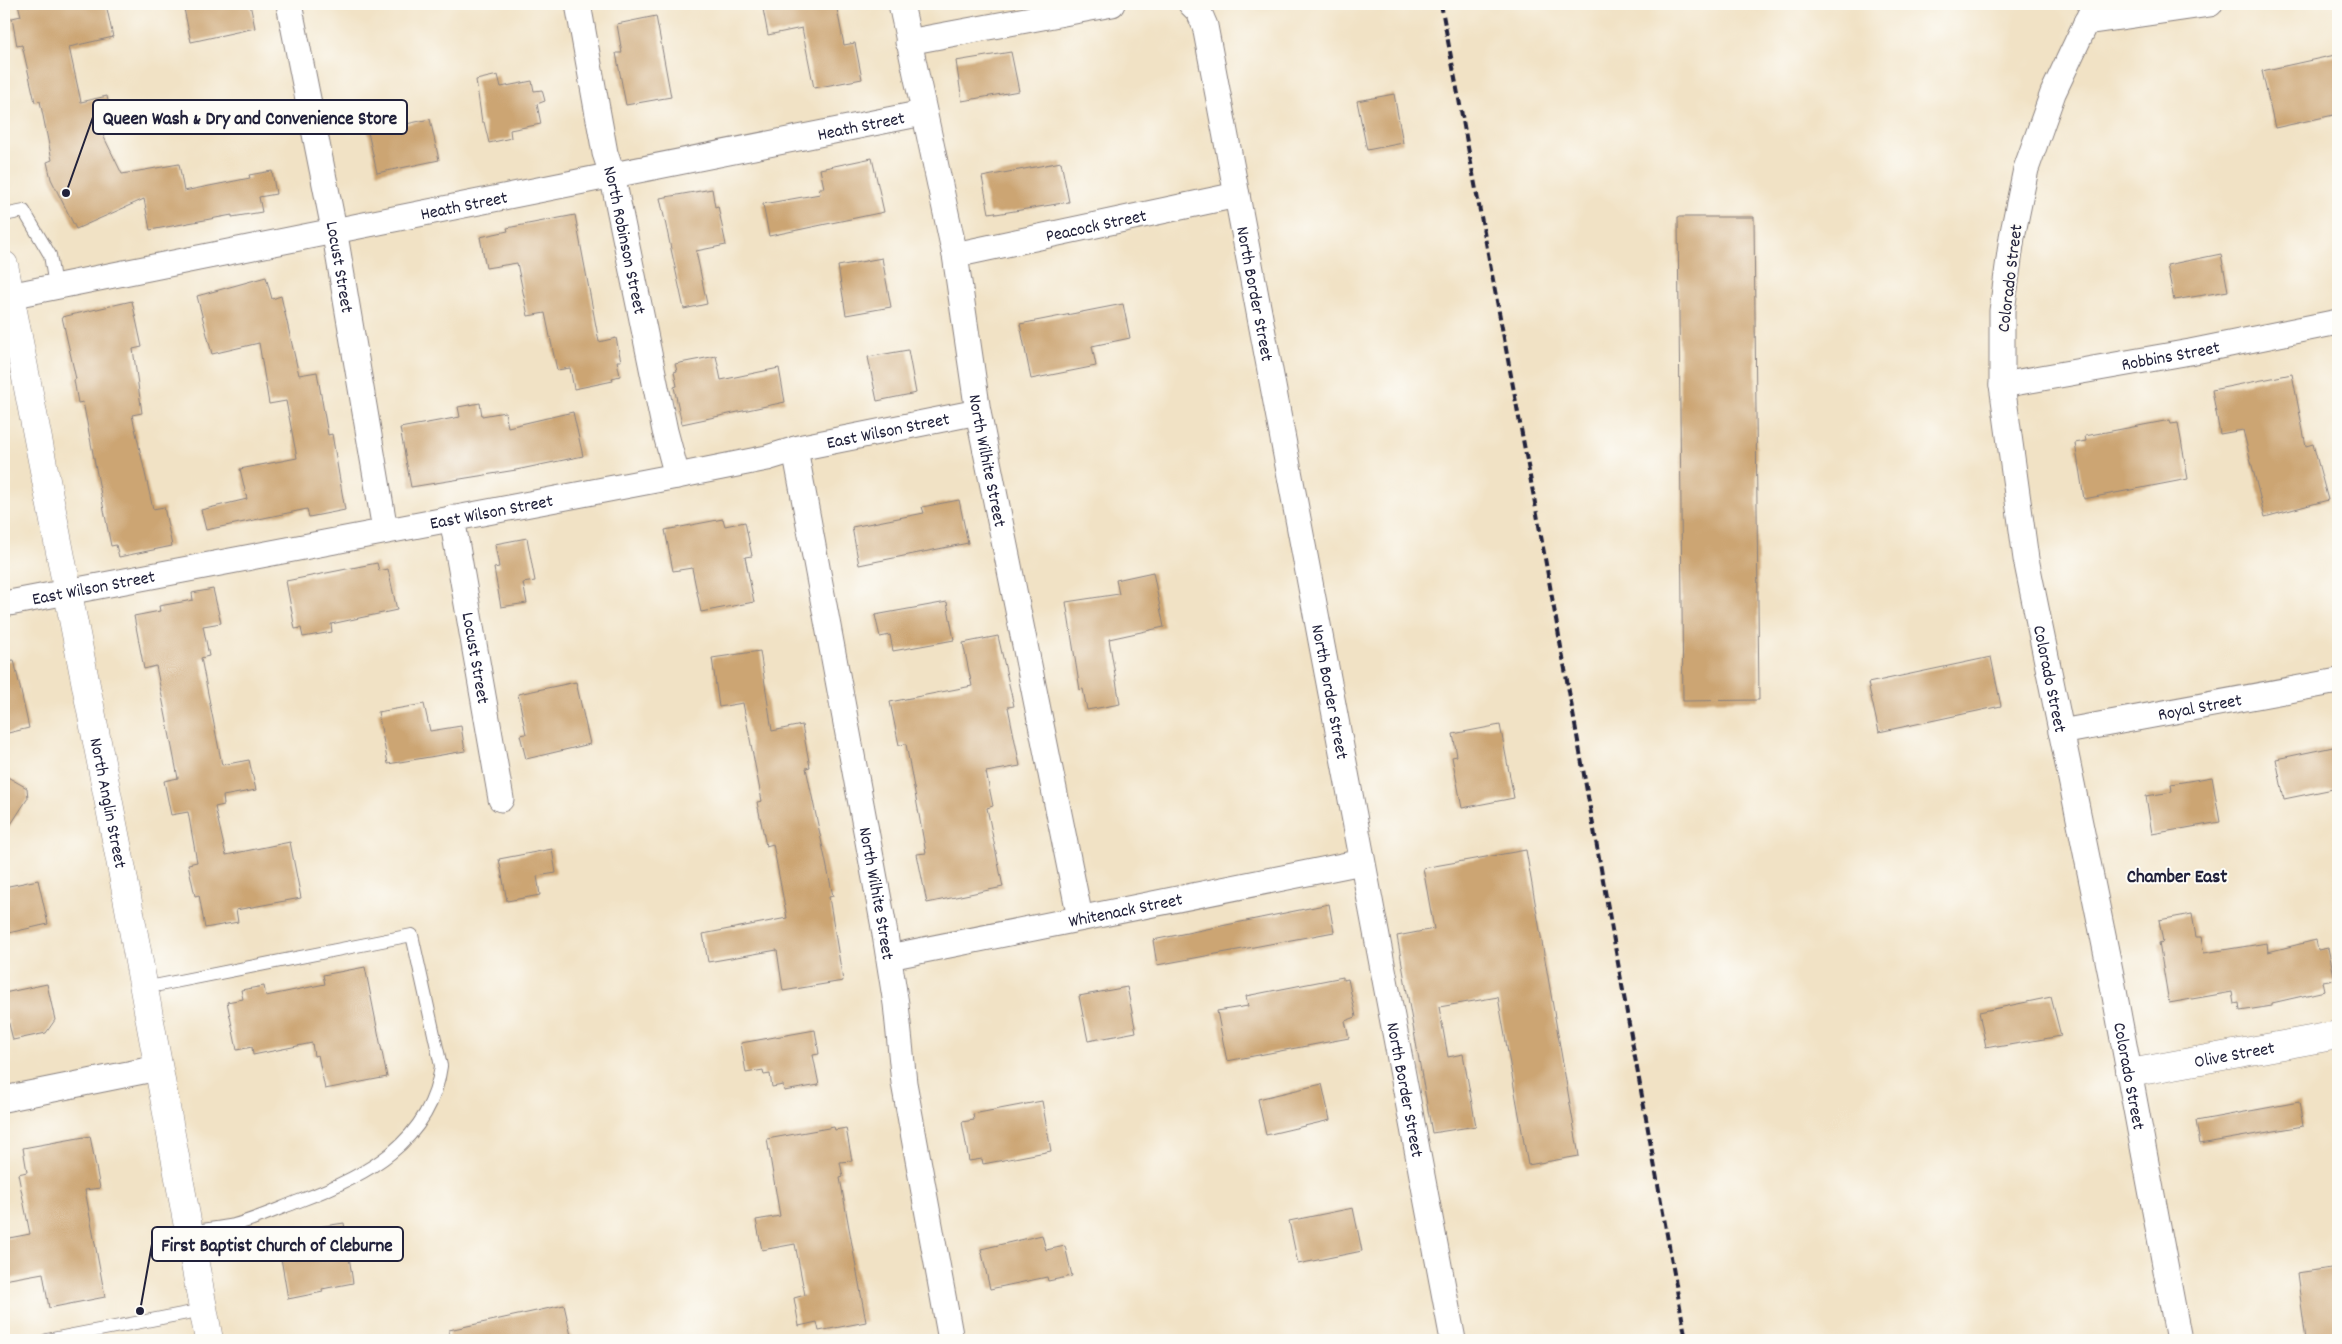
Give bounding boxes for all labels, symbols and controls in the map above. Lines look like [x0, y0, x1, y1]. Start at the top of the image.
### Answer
callout: Queen Wash & Dry and Convenience Store [93, 100, 407, 134]
text: Queen Wash & Dry and Convenience Store [103, 107, 397, 134]
street label: Heath Street [816, 107, 908, 149]
street label: North Robinson Street [595, 163, 651, 317]
street label: Heath Street [419, 186, 511, 228]
street label: Peacock Street [1044, 205, 1149, 250]
street label: Locust Street [318, 219, 358, 315]
street label: Colorado Street [1992, 223, 2031, 334]
street label: North Border Street [1228, 225, 1278, 364]
street label: Robbins Street [2120, 336, 2223, 379]
street label: North Wilhite Street [961, 393, 1011, 530]
street label: East Wilson Street [825, 408, 952, 457]
street label: East Wilson Street [428, 490, 556, 538]
street label: East Wilson Street [30, 565, 158, 613]
street label: Locust Street [454, 611, 494, 706]
street label: North Border Street [1303, 623, 1353, 762]
street label: Colorado Street [2025, 623, 2071, 735]
street label: Royal Street [2156, 689, 2244, 729]
street label: North Anglin Street [81, 736, 131, 871]
street label: North Wilhite Street [851, 825, 899, 962]
district label: Chamber East [2127, 865, 2227, 892]
street label: Whitenack Street [1067, 888, 1185, 936]
street label: North Border Street [1378, 1021, 1428, 1160]
street label: Colorado Street [2105, 1021, 2150, 1132]
street label: Olive Street [2192, 1037, 2277, 1076]
callout: First Baptist Church of Cleburne [152, 1227, 403, 1261]
text: First Baptist Church of Cleburne [161, 1234, 393, 1261]

